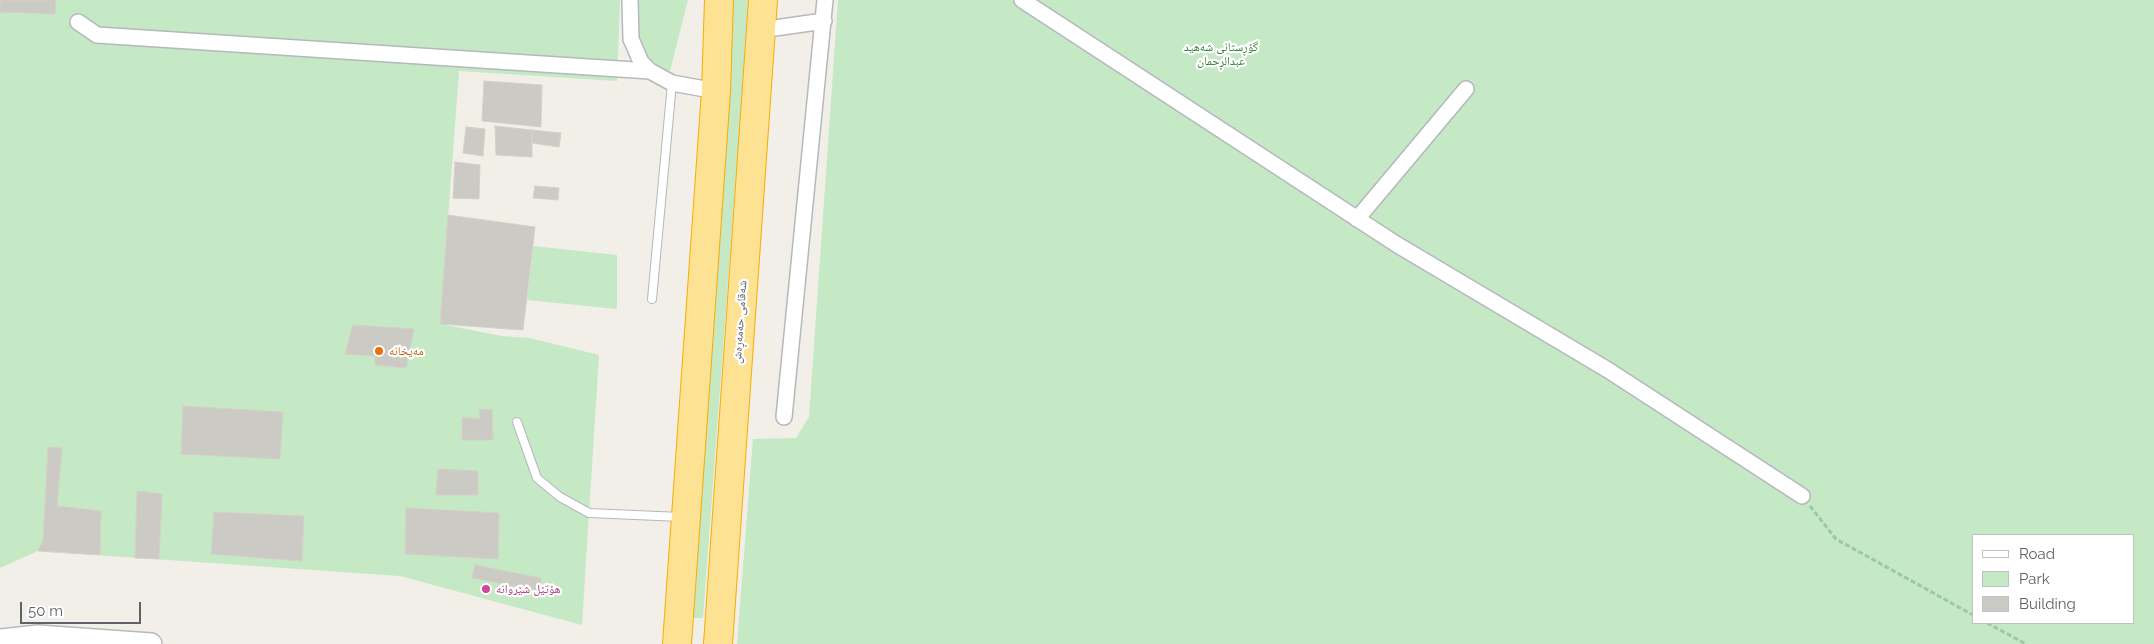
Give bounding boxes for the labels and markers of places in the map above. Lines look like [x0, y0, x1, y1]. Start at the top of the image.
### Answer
place label: مەیخانە [389, 344, 424, 358]
marker: مەیخانە [373, 345, 385, 357]
place label: هۆتێل شێروانە [496, 582, 561, 596]
marker: هۆتێل شێروانە [480, 583, 492, 595]

